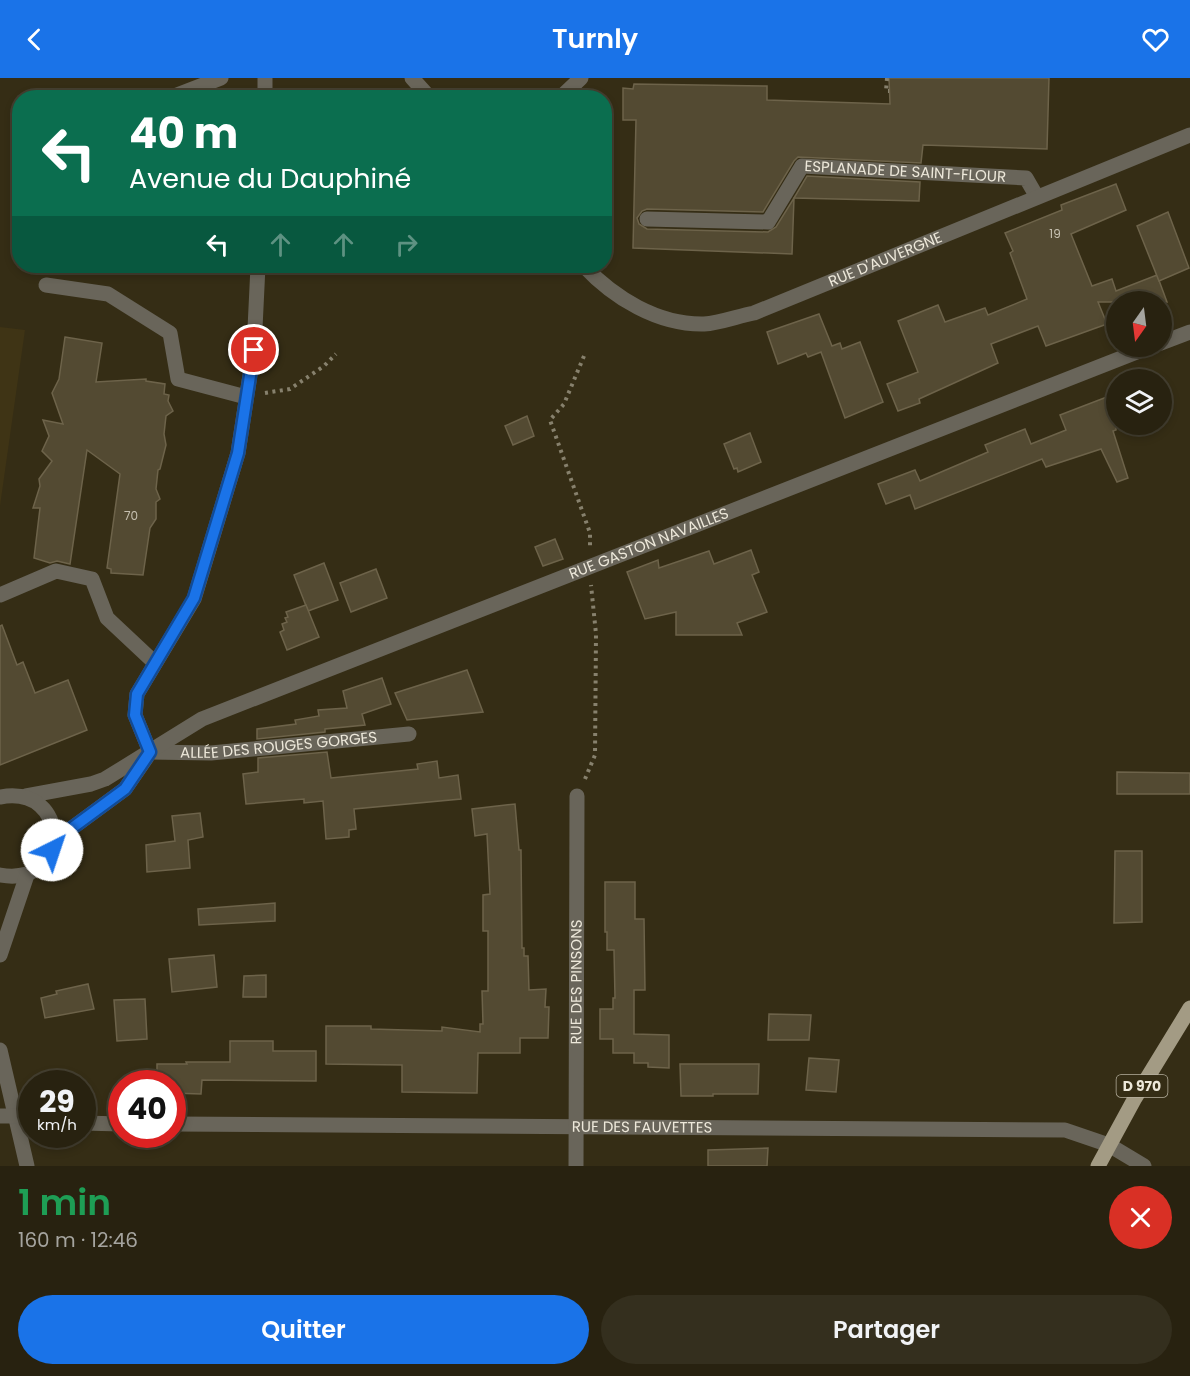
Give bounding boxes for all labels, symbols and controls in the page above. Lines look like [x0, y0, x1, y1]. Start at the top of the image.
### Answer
text: Turnly [552, 20, 638, 57]
icon: back [18, 23, 51, 56]
icon: heart [1139, 23, 1172, 56]
text: 40 m [129, 104, 238, 163]
icon: left [30, 114, 108, 192]
street label: ESPLANADE DE SAINT-FLOUR [804, 155, 1007, 187]
text: Avenue du Dauphiné [129, 160, 411, 197]
house number: 19 [1049, 225, 1061, 242]
street label: RUE D'AUVERGNE [825, 226, 945, 292]
icon: left [201, 228, 234, 261]
icon: ahead [264, 228, 297, 261]
icon: ahead [327, 228, 360, 261]
icon: right [390, 228, 423, 261]
north arrow [1106, 291, 1172, 357]
map controls [1106, 291, 1172, 435]
pin [228, 324, 279, 375]
icon: arrive [237, 333, 270, 366]
button: layers [1106, 369, 1172, 435]
street label: RUE GASTON NAVAILLES [566, 502, 732, 584]
house number: 70 [124, 507, 138, 524]
street label: ALLÉE DES ROUGES GORGES [180, 726, 378, 763]
position arrow [20, 818, 84, 882]
street label: RUE DES PINSONS [565, 919, 587, 1045]
speed limit sign: 40 [108, 1070, 186, 1148]
road number: D 970 [1116, 1075, 1168, 1097]
text: 29 [39, 1080, 75, 1123]
text: km/h [37, 1114, 77, 1135]
street label: RUE DES FAUVETTES [572, 1116, 712, 1138]
text: 1 min [18, 1177, 111, 1228]
button: close [1109, 1186, 1172, 1249]
text: 160 m · 12:46 [18, 1226, 138, 1254]
button: Quitter [18, 1295, 589, 1364]
button: Partager [601, 1295, 1172, 1364]

